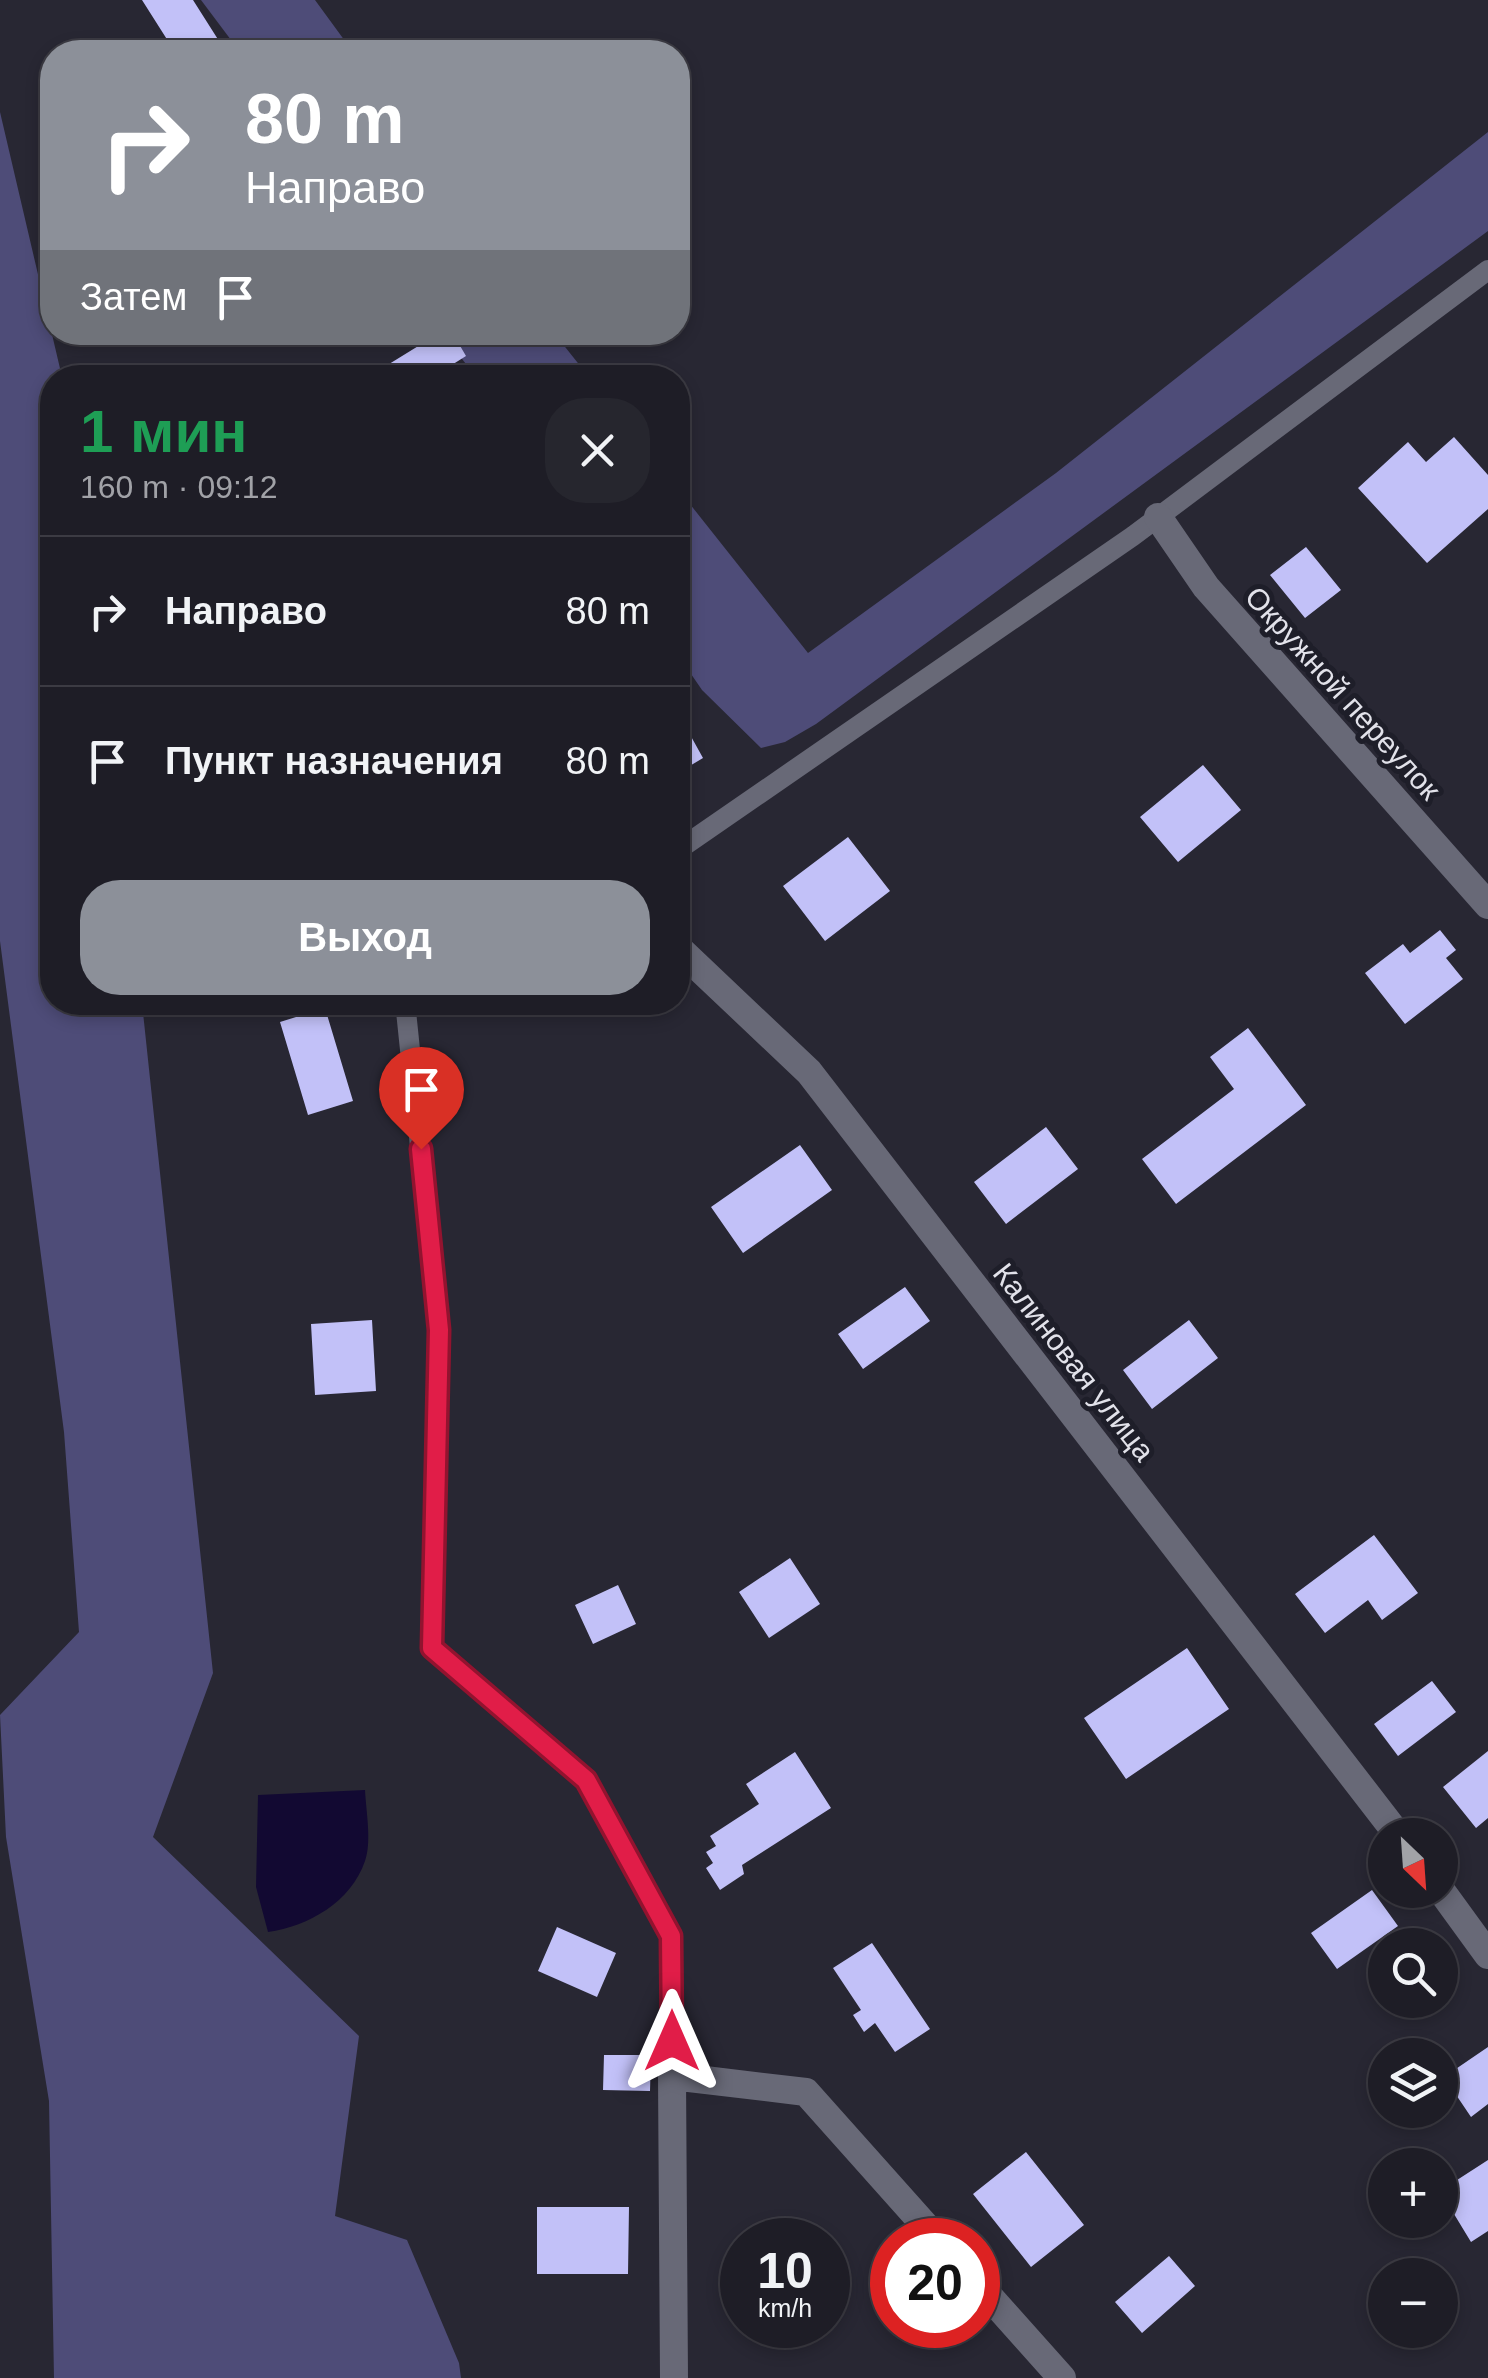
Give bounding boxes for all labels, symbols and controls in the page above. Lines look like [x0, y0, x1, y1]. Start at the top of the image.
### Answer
icon: right [80, 80, 210, 210]
text: 80 m [245, 80, 405, 158]
text: Направо [245, 162, 425, 213]
icon: arrive [208, 270, 263, 325]
text: Затем [80, 276, 188, 318]
text: 1 мин [80, 398, 248, 465]
button: close [545, 398, 650, 503]
text: 160 m · 09:12 [80, 469, 277, 505]
street label: Окружной переулок [1239, 580, 1448, 807]
icon: right [80, 584, 135, 639]
text: Направо [165, 590, 327, 632]
text: 80 m [566, 590, 650, 632]
icon: arrive [80, 734, 135, 789]
text: Пункт назначения [165, 740, 503, 782]
text: 80 m [566, 740, 650, 782]
button: Выход [80, 880, 650, 995]
pin [379, 1047, 464, 1150]
icon: arrive [394, 1062, 449, 1117]
street label: Калиновая улица [987, 1257, 1161, 1467]
north arrow [1368, 1818, 1458, 1908]
map controls [1368, 1818, 1458, 2348]
button: search [1368, 1928, 1458, 2018]
position arrow [620, 1989, 724, 2093]
button: layers [1368, 2038, 1458, 2128]
button: + [1368, 2148, 1458, 2238]
speed limit sign: 20 [870, 2218, 1000, 2348]
text: 10 [757, 2243, 813, 2299]
button: − [1368, 2258, 1458, 2348]
text: km/h [758, 2294, 812, 2322]

